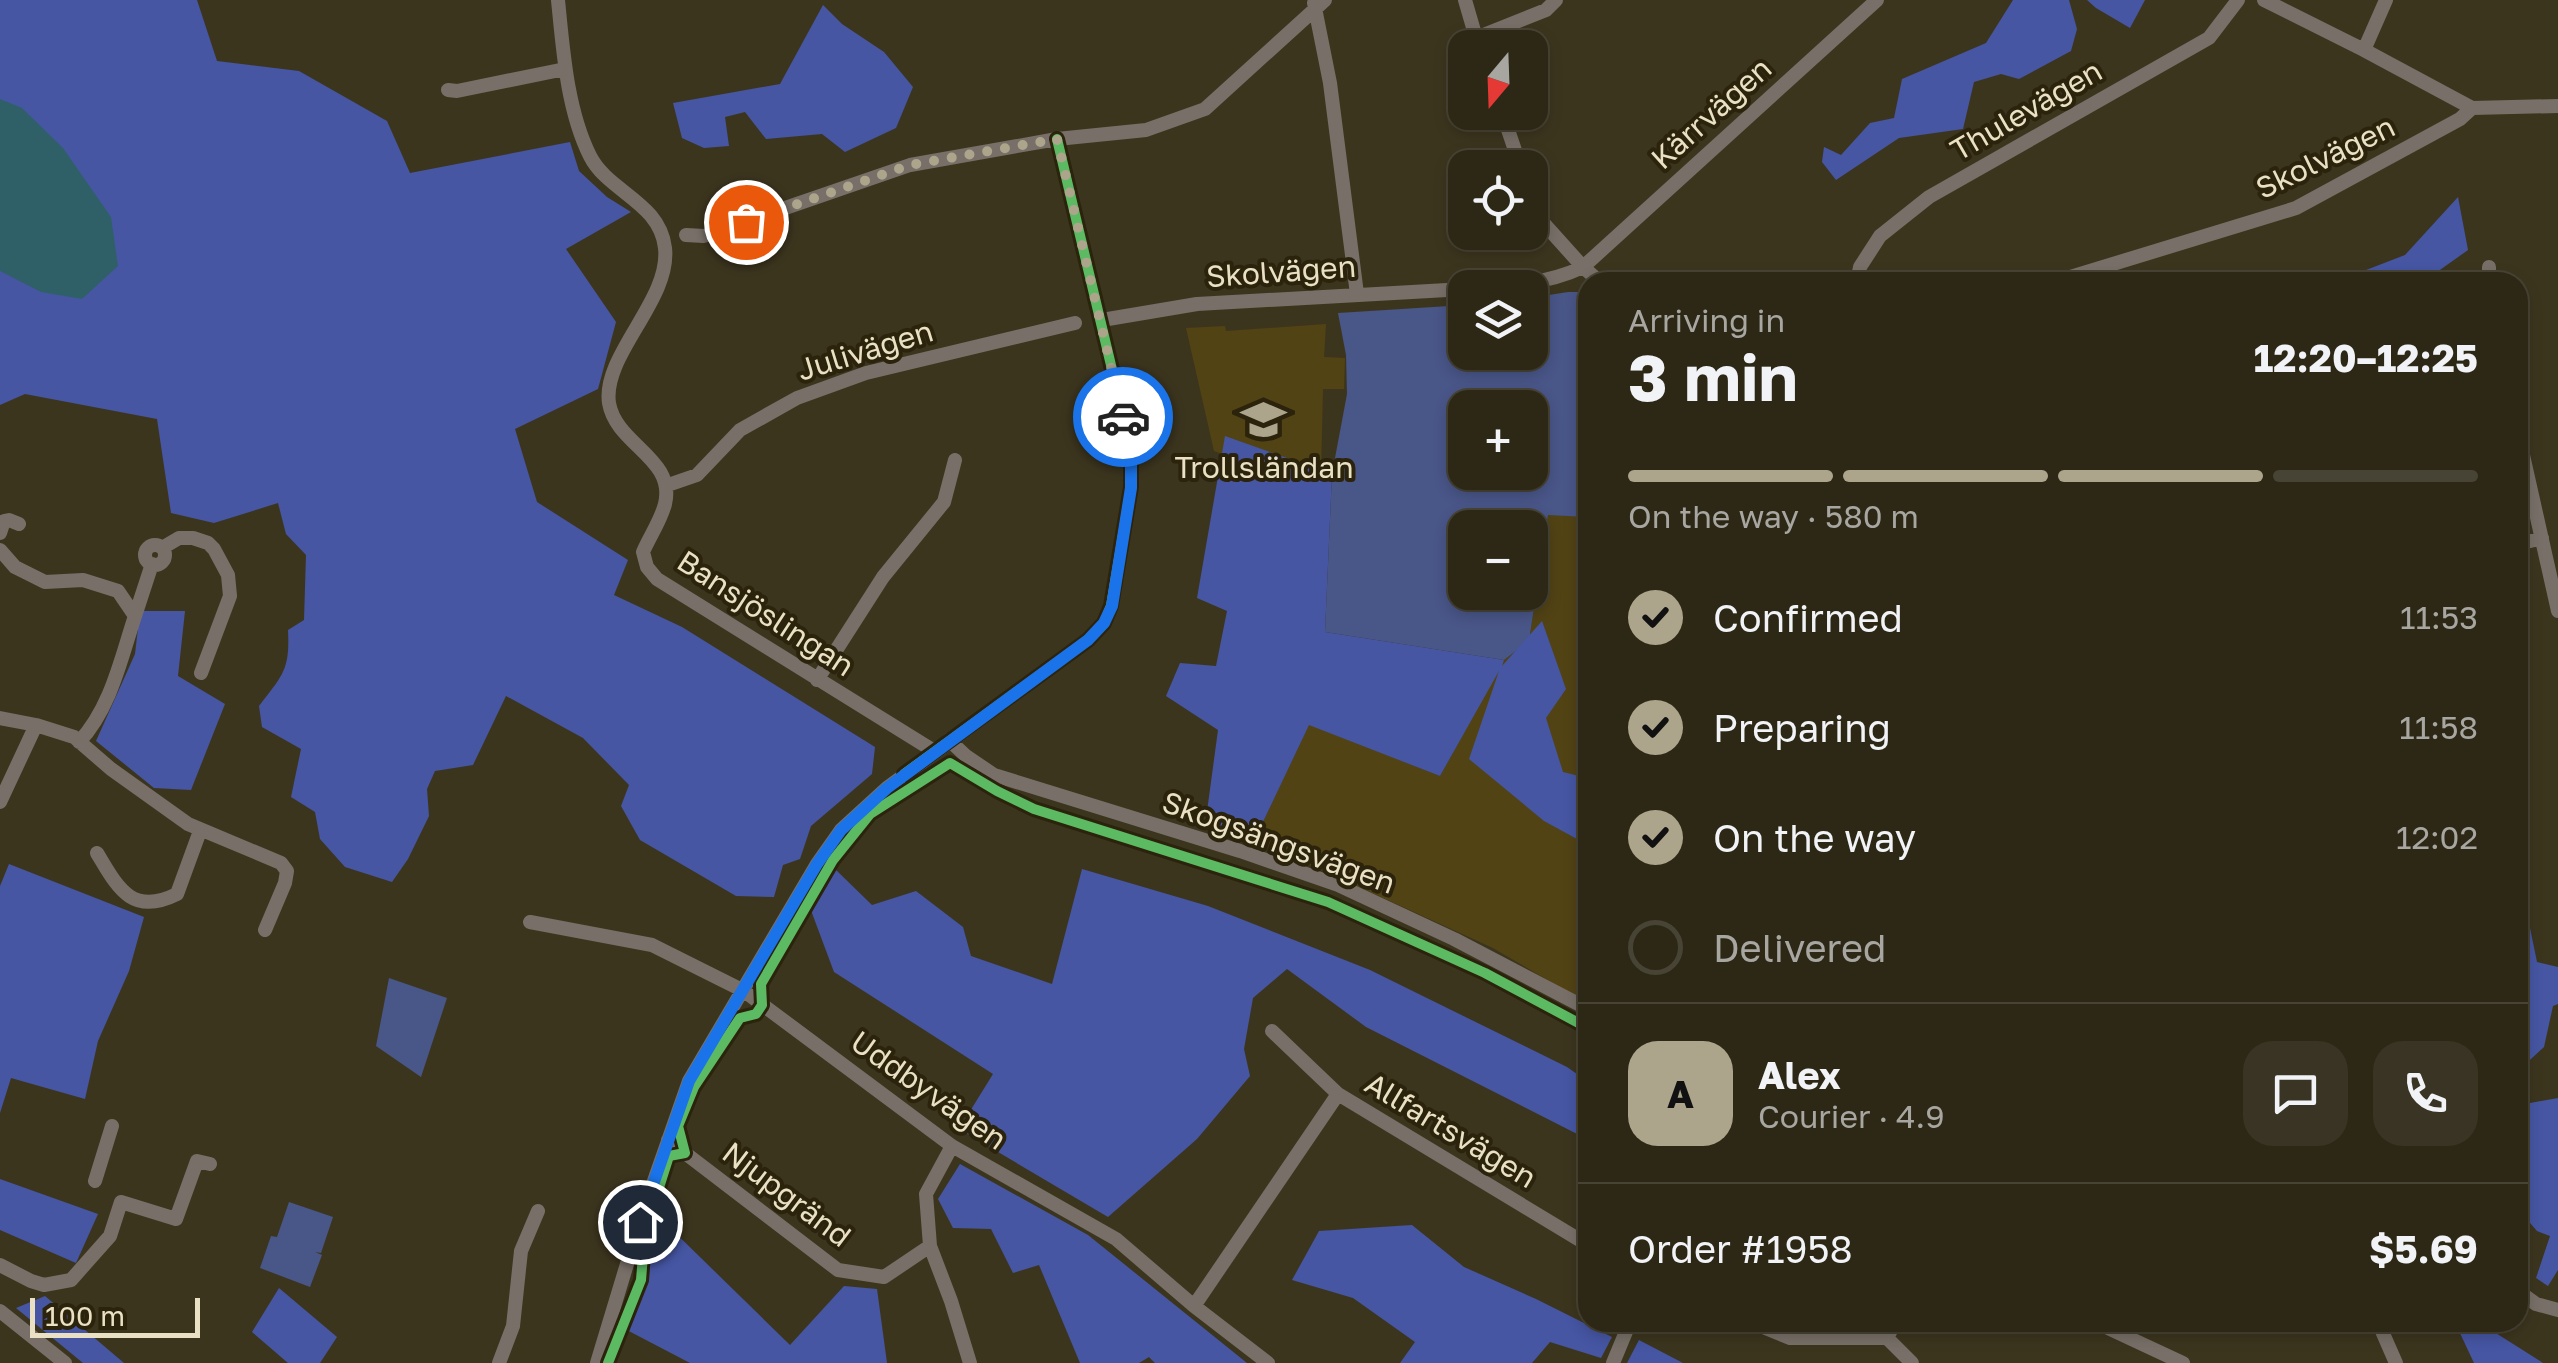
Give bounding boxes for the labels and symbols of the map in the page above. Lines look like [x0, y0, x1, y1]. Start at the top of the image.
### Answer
north arrow [1448, 30, 1548, 130]
street label: Kärrvägen [1644, 50, 1778, 176]
street label: Thulevägen [1944, 52, 2108, 168]
street label: Skolvägen [2250, 108, 2400, 206]
pin [704, 180, 789, 265]
street label: Skolvägen [1205, 248, 1357, 294]
street label: Julivägen [793, 312, 937, 388]
courier [1073, 367, 1173, 467]
school or university icon: Trollsländan [1240, 396, 1288, 444]
place label: Trollsländan [1174, 449, 1354, 485]
street label: Bansjöslingan [671, 543, 861, 683]
street label: Skogsängsvägen [1158, 783, 1400, 901]
street label: Uddbyvägen [844, 1023, 1014, 1157]
street label: Allfartsvägen [1359, 1065, 1543, 1195]
street label: Njupgränd [716, 1134, 858, 1254]
pin [598, 1180, 683, 1265]
scale bar [30, 1293, 200, 1338]

